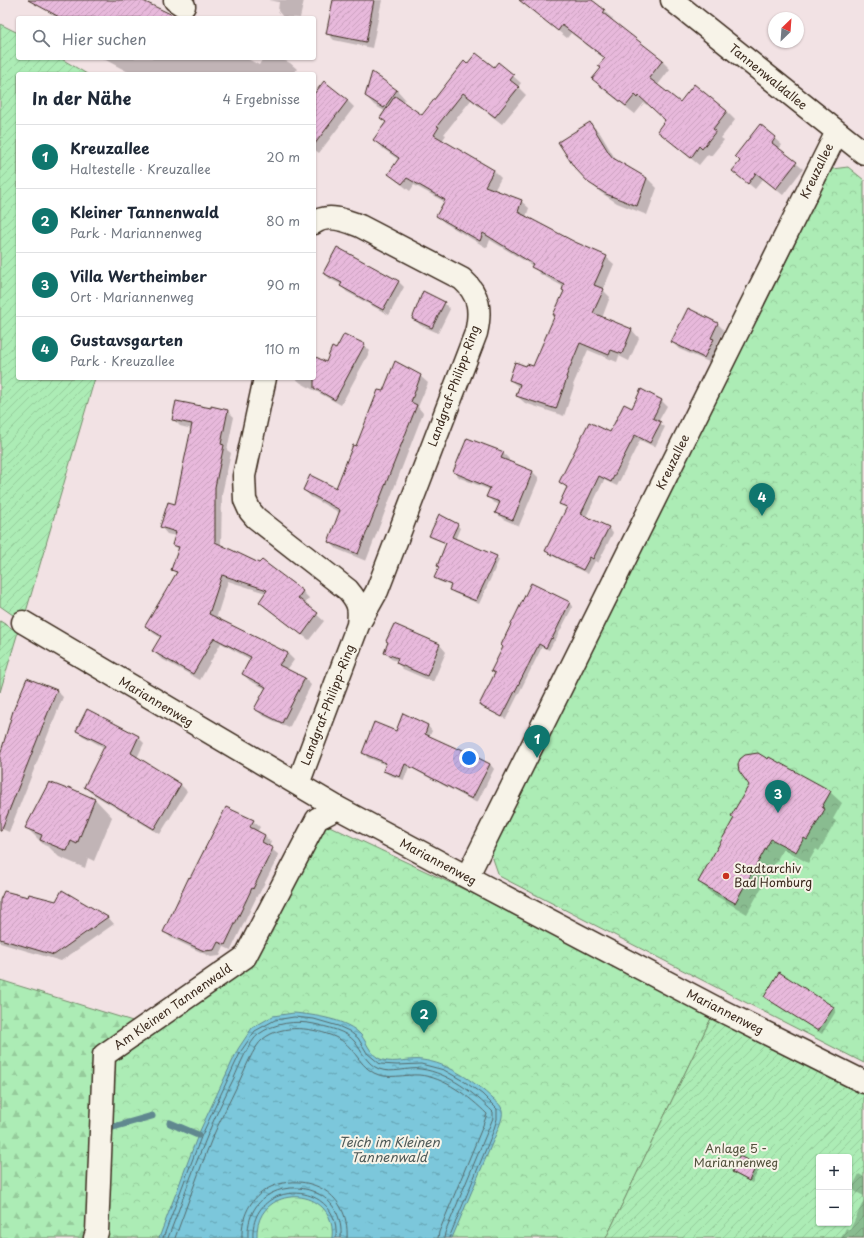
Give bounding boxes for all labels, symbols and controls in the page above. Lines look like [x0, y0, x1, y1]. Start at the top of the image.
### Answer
north arrow [768, 12, 804, 48]
search box [16, 16, 316, 60]
icon: search [30, 27, 52, 49]
text: Hier suchen [62, 27, 147, 50]
street label: Tannenwaldallee [726, 39, 812, 114]
text: In der Nähe [32, 85, 131, 111]
text: 4 Ergebnisse [223, 89, 300, 108]
text: Kreuzallee [70, 136, 149, 159]
street label: Kreuzallee [795, 139, 838, 201]
text: 1 [42, 147, 48, 166]
text: 20 m [266, 147, 300, 166]
text: Haltestelle · Kreuzallee [70, 159, 211, 178]
text: Kleiner Tannenwald [70, 200, 219, 223]
text: 2 [40, 211, 50, 230]
text: 80 m [266, 211, 300, 230]
text: Park · Mariannenweg [70, 223, 202, 242]
text: Villa Wertheimber [70, 264, 207, 287]
text: 3 [41, 275, 49, 294]
text: 90 m [267, 275, 300, 294]
text: Ort · Mariannenweg [70, 287, 194, 306]
street label: Landgraf-Philipp-Ring [423, 322, 483, 449]
text: Gustavsgarten [70, 328, 183, 351]
text: 4 [41, 339, 49, 358]
text: 110 m [265, 339, 300, 358]
text: Park · Kreuzallee [70, 351, 175, 370]
street label: Kreuzallee [651, 430, 694, 492]
pin: 4 [749, 483, 775, 516]
street label: Landgraf-Philipp-Ring [296, 642, 358, 768]
street label: Mariannenweg [116, 672, 197, 731]
pin: 1 [524, 725, 550, 758]
your location [459, 748, 479, 768]
pin: 3 [765, 780, 791, 813]
street label: Mariannenweg [397, 833, 480, 889]
place label: Stadtarchiv Bad Homburg [734, 859, 812, 891]
marker: Stadtarchiv Bad Homburg [721, 871, 731, 881]
street label: Am Kleinen Tannenwald [110, 958, 236, 1054]
street label: Mariannenweg [684, 984, 767, 1038]
pin: 2 [411, 1000, 437, 1033]
water label: Teich im Kleinen Tannenwald [338, 1132, 441, 1166]
park label: Anlage 5 - Mariannenweg [694, 1139, 778, 1171]
map controls [816, 1154, 852, 1226]
button: + [816, 1154, 852, 1190]
button: − [816, 1190, 852, 1226]

